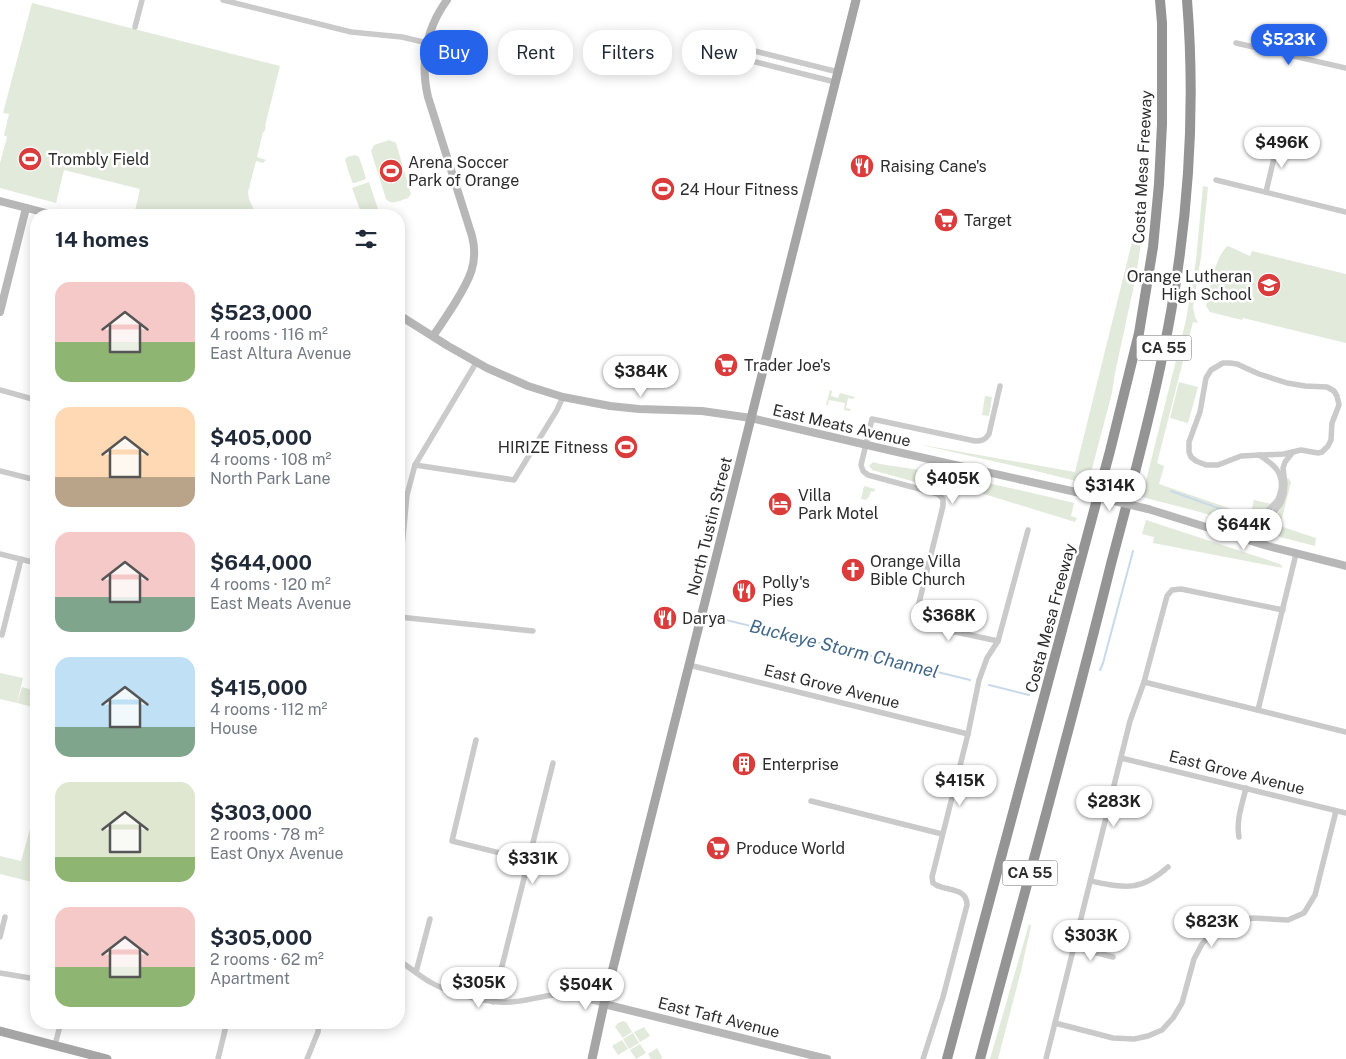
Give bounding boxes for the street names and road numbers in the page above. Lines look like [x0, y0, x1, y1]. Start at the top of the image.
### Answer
street label: Costa Mesa Freeway [1129, 89, 1156, 244]
road number: CA 55 [1136, 336, 1192, 360]
street label: East Meats Avenue [771, 400, 913, 451]
street label: North Tustin Street [683, 455, 736, 597]
street label: Costa Mesa Freeway [1021, 541, 1080, 695]
street label: East Grove Avenue [762, 660, 902, 713]
street label: East Grove Avenue [1167, 746, 1307, 799]
road number: CA 55 [1002, 860, 1058, 886]
street label: East Taft Avenue [656, 993, 782, 1042]

